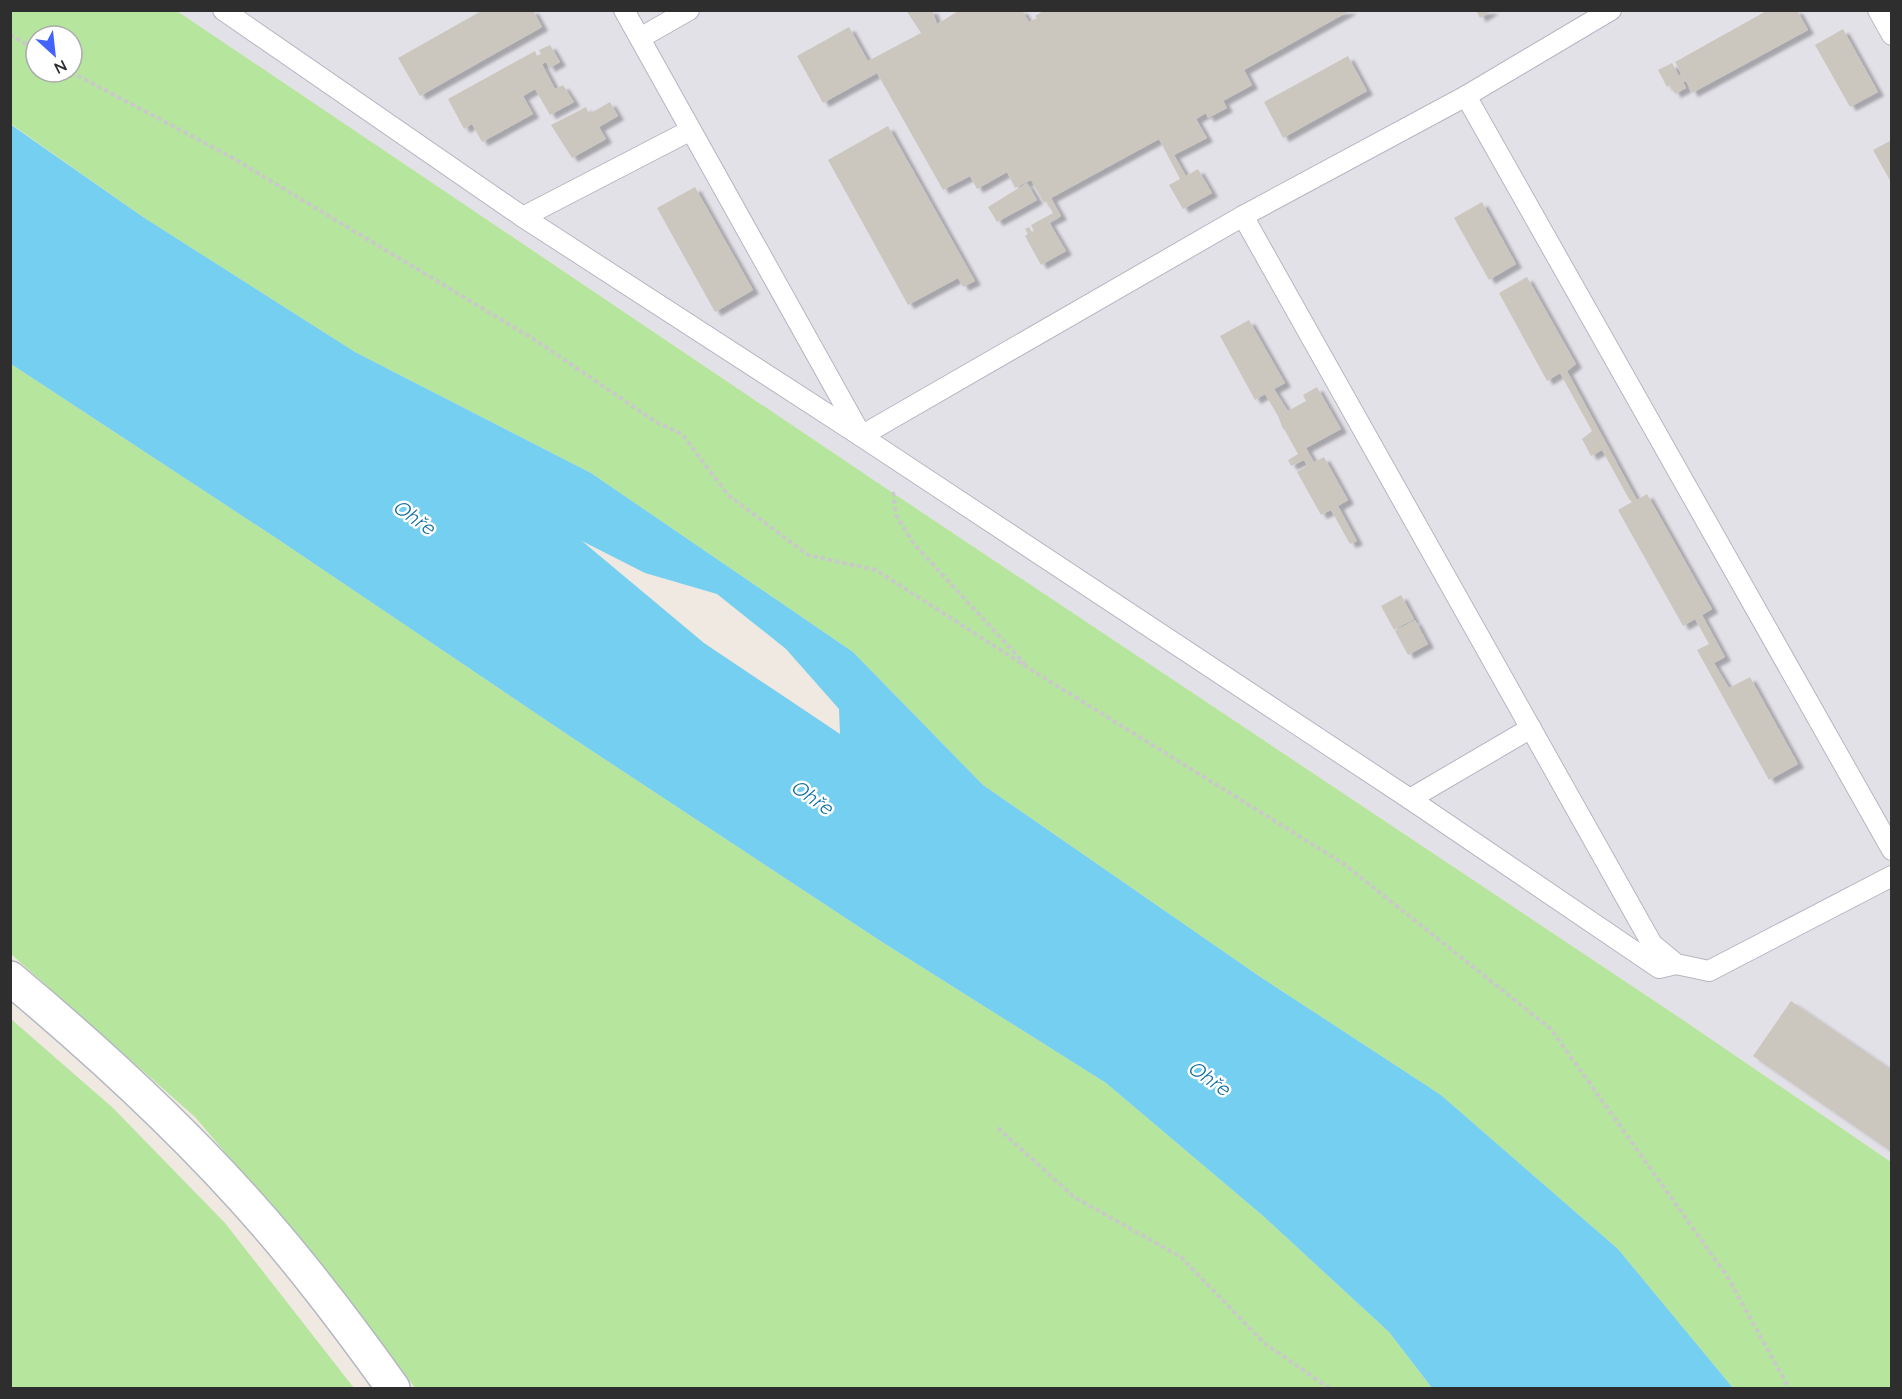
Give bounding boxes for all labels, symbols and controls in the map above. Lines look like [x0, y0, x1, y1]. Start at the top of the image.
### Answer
north arrow [24, 24, 84, 84]
text: N [51, 56, 71, 79]
water label: Ohře [388, 493, 441, 540]
water label: Ohře [786, 773, 839, 820]
water label: Ohře [1183, 1054, 1236, 1101]

